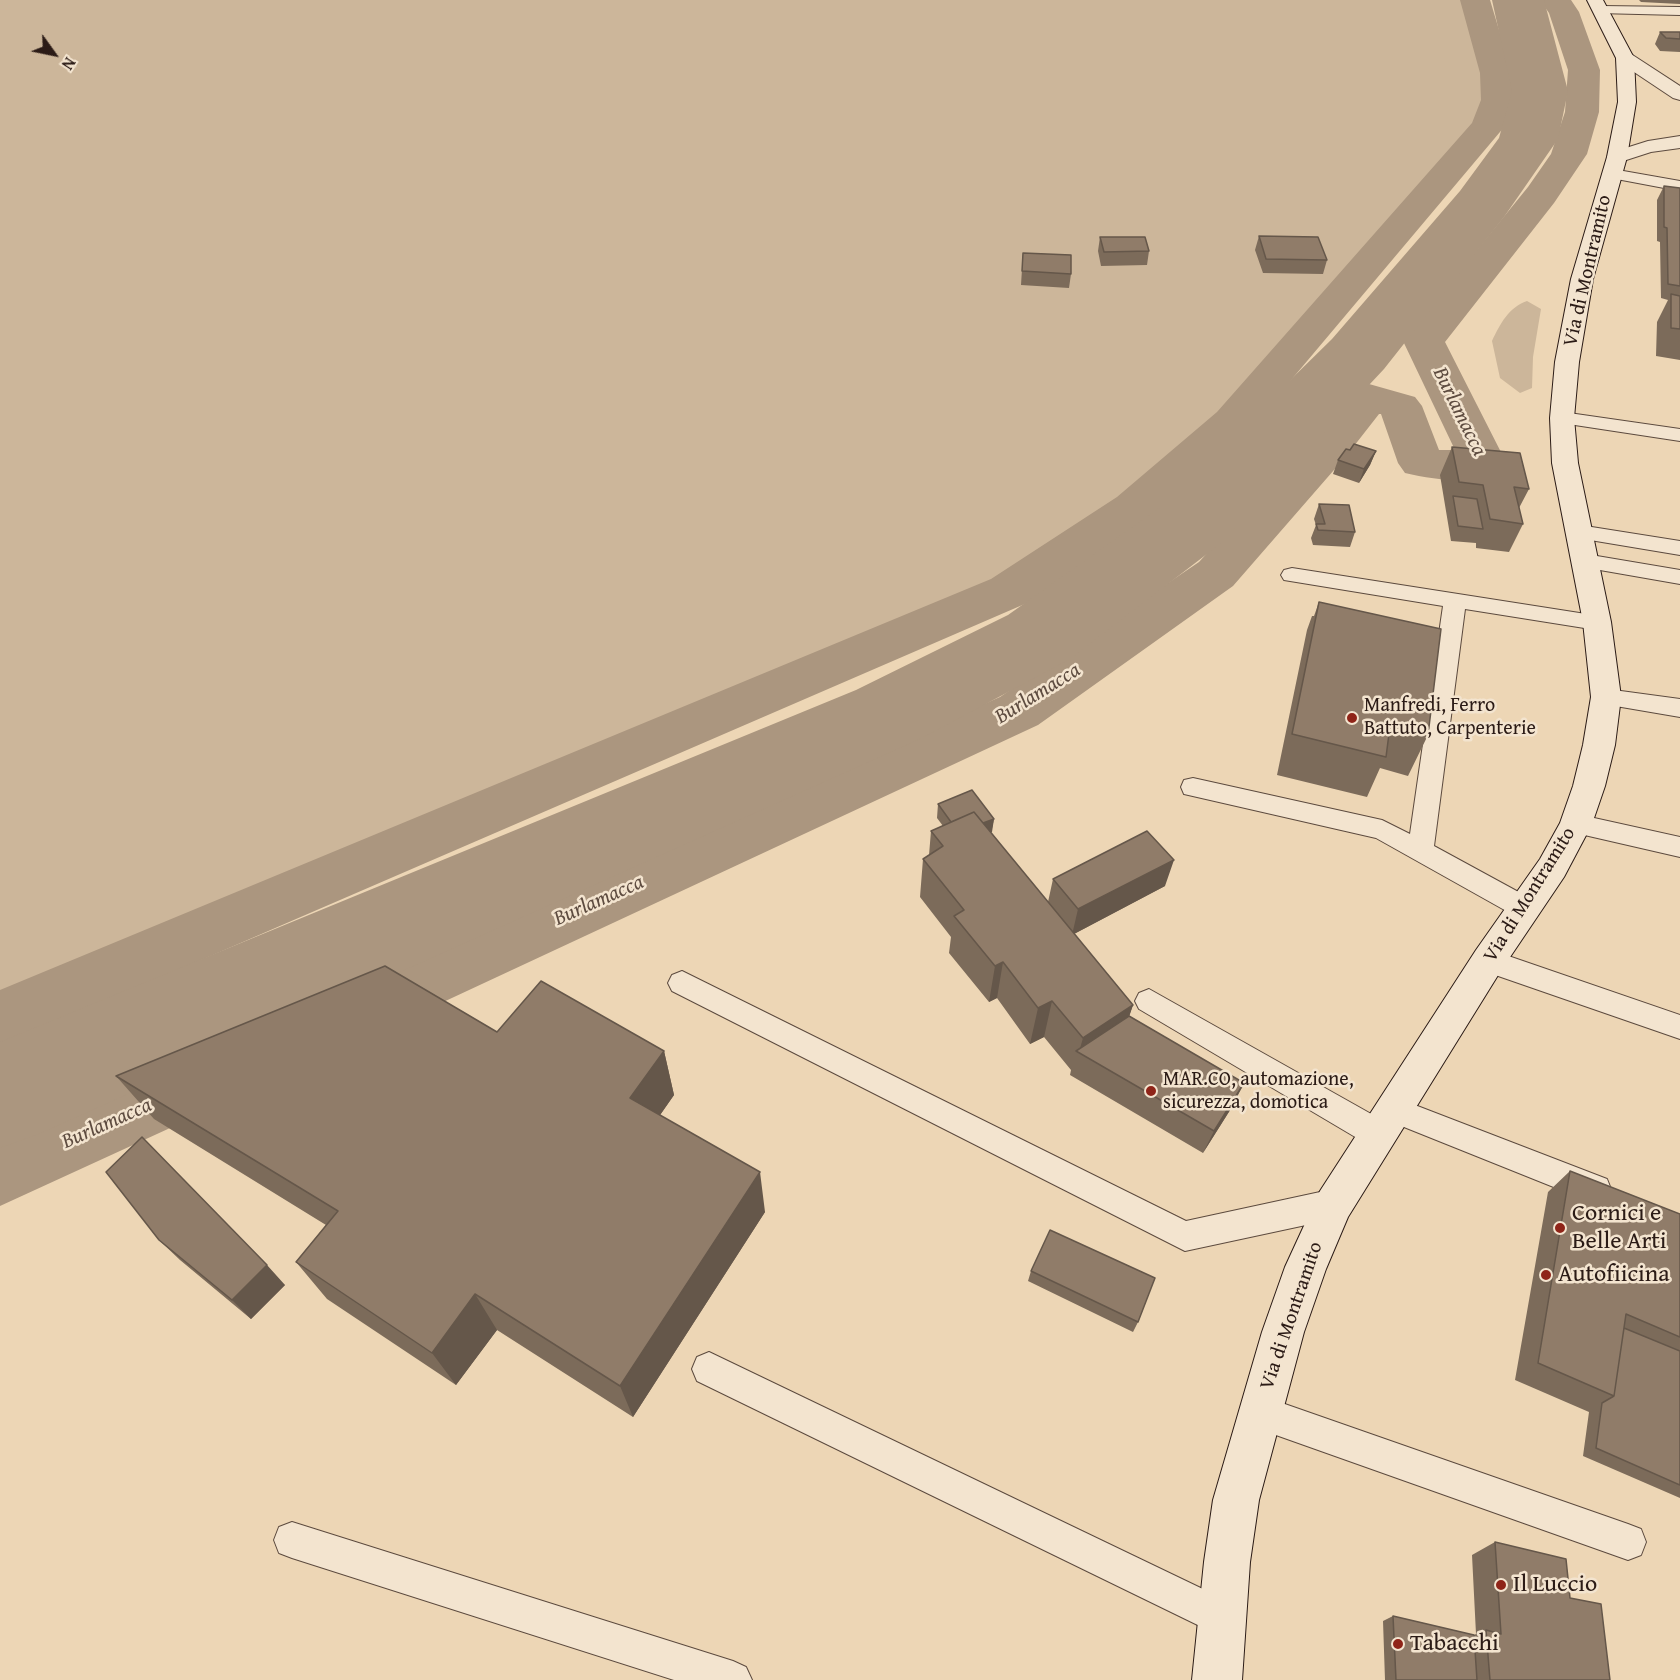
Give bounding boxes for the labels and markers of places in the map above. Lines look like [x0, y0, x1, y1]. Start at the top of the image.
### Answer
place label: Manfredi, Ferro Battuto, Carpenterie [1364, 694, 1536, 741]
marker: Manfredi, Ferro Battuto, Carpenterie [1345, 711, 1359, 725]
place label: MAR.CO, automazione, sicurezza, domotica [1163, 1068, 1354, 1115]
marker: MAR.CO, automazione, sicurezza, domotica [1144, 1084, 1158, 1098]
place label: Cornici e Belle Arti [1572, 1200, 1667, 1256]
marker: Cornici e Belle Arti [1553, 1221, 1567, 1235]
place label: Autofiicina [1558, 1261, 1670, 1289]
marker: Autofiicina [1539, 1268, 1553, 1282]
place label: Il Luccio [1513, 1571, 1597, 1599]
marker: Il Luccio [1494, 1578, 1508, 1592]
place label: Tabacchi [1410, 1630, 1499, 1658]
marker: Tabacchi [1391, 1637, 1405, 1651]

